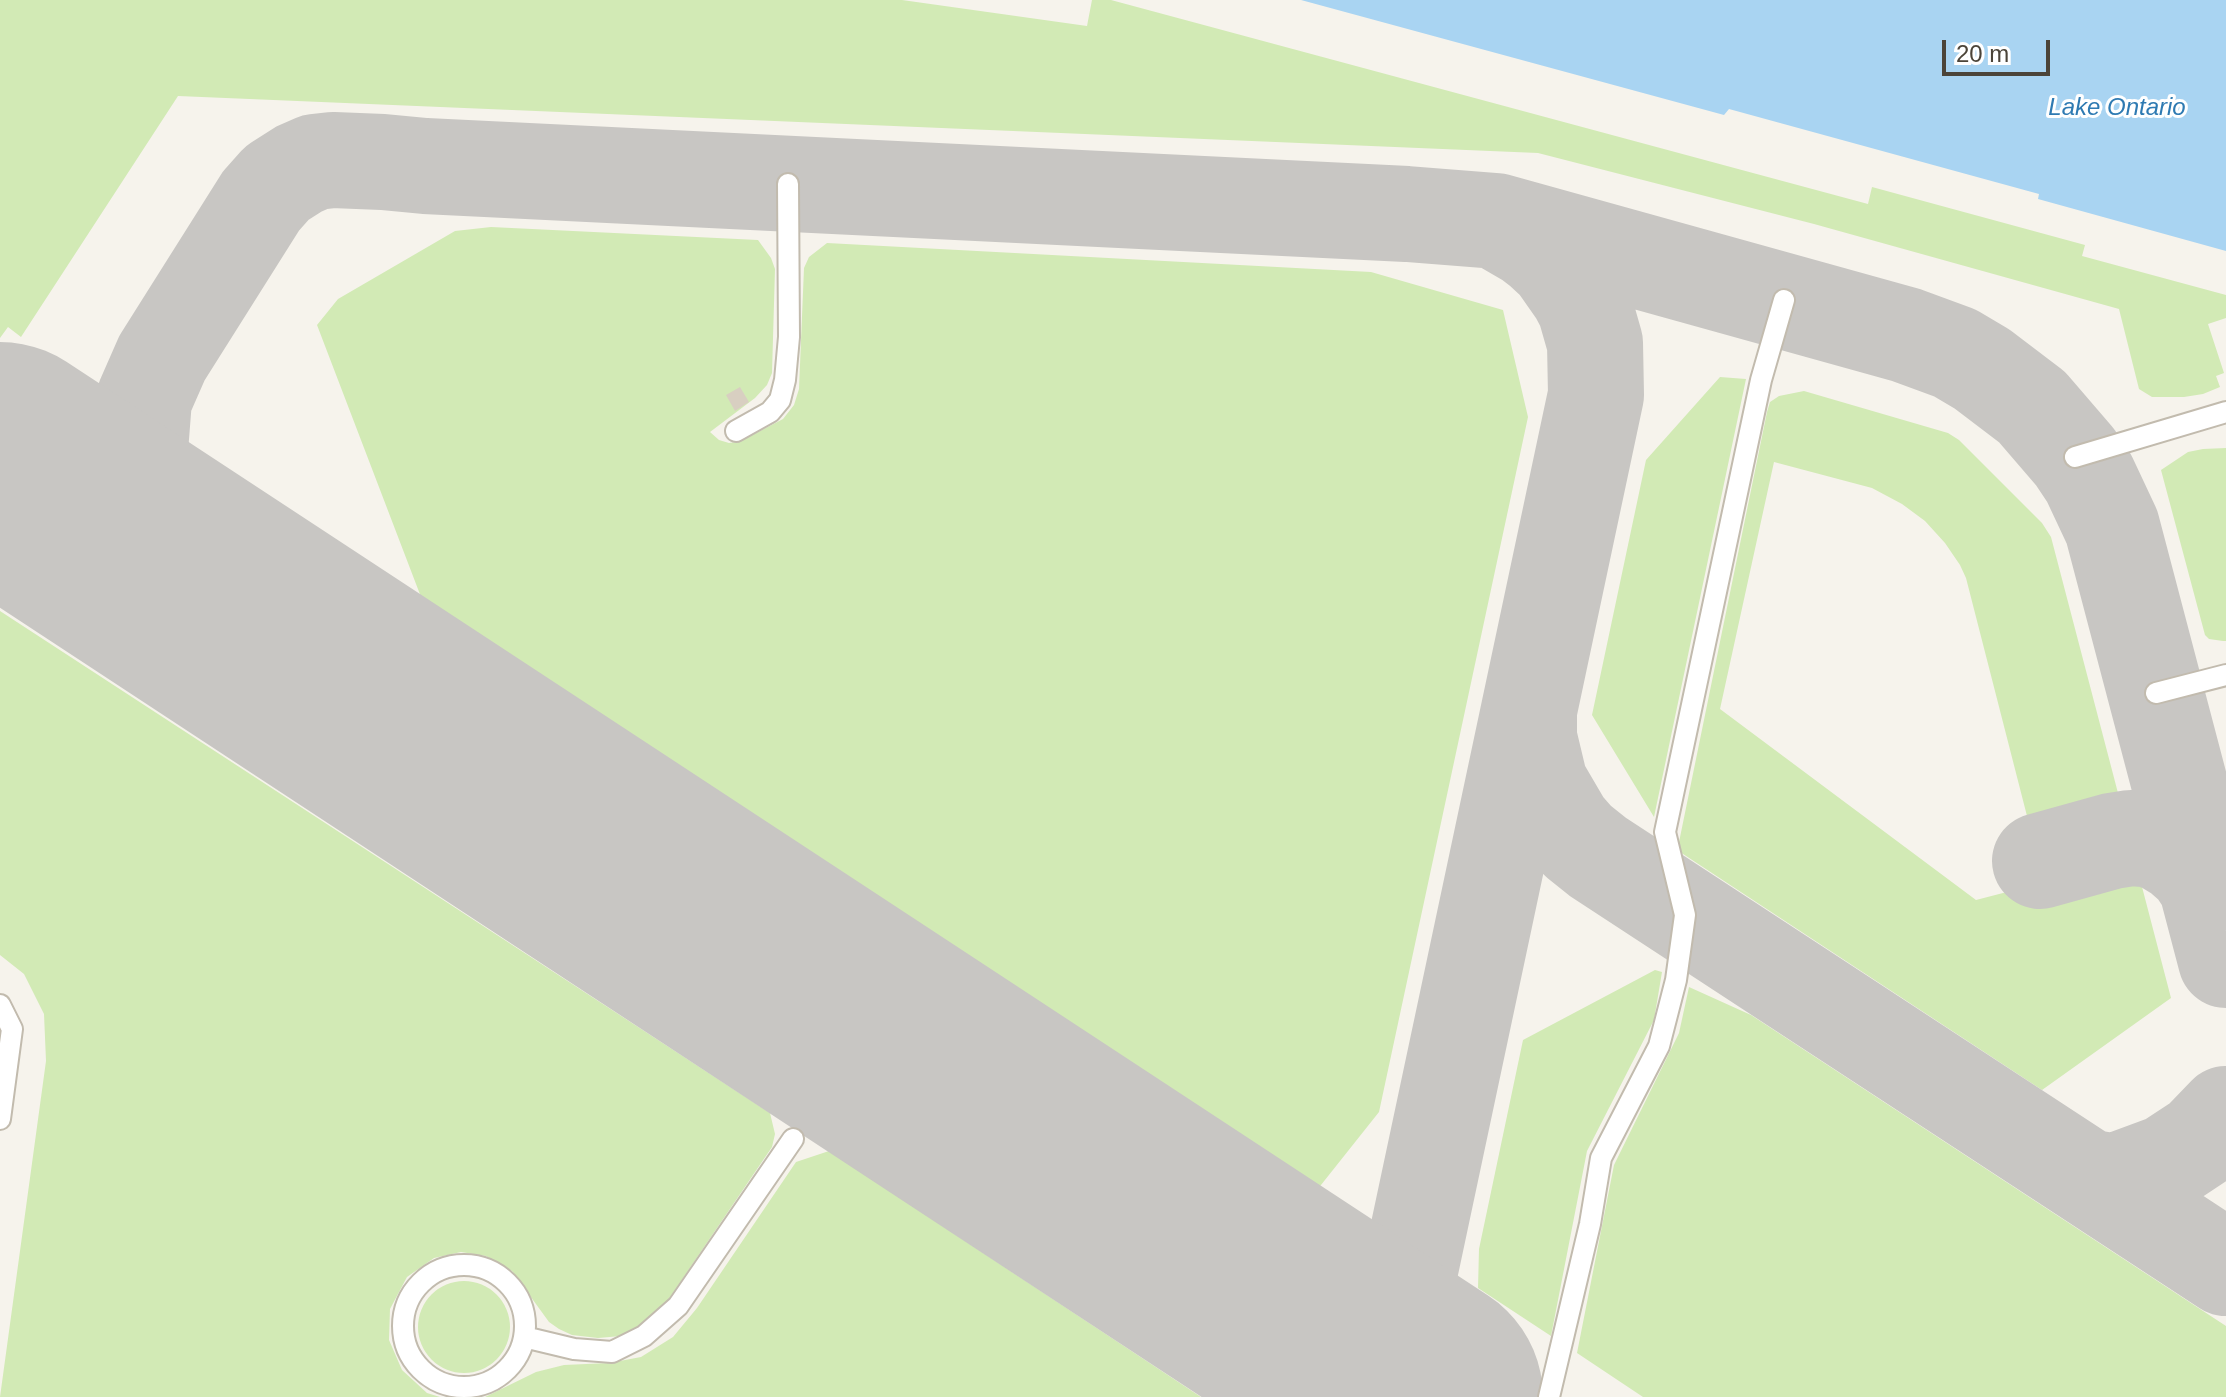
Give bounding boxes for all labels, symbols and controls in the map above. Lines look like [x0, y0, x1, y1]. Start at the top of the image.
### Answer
scale bar [1946, 24, 2054, 74]
text: 20 m [1956, 40, 2009, 67]
water label: Lake Ontario [2048, 94, 2186, 122]

